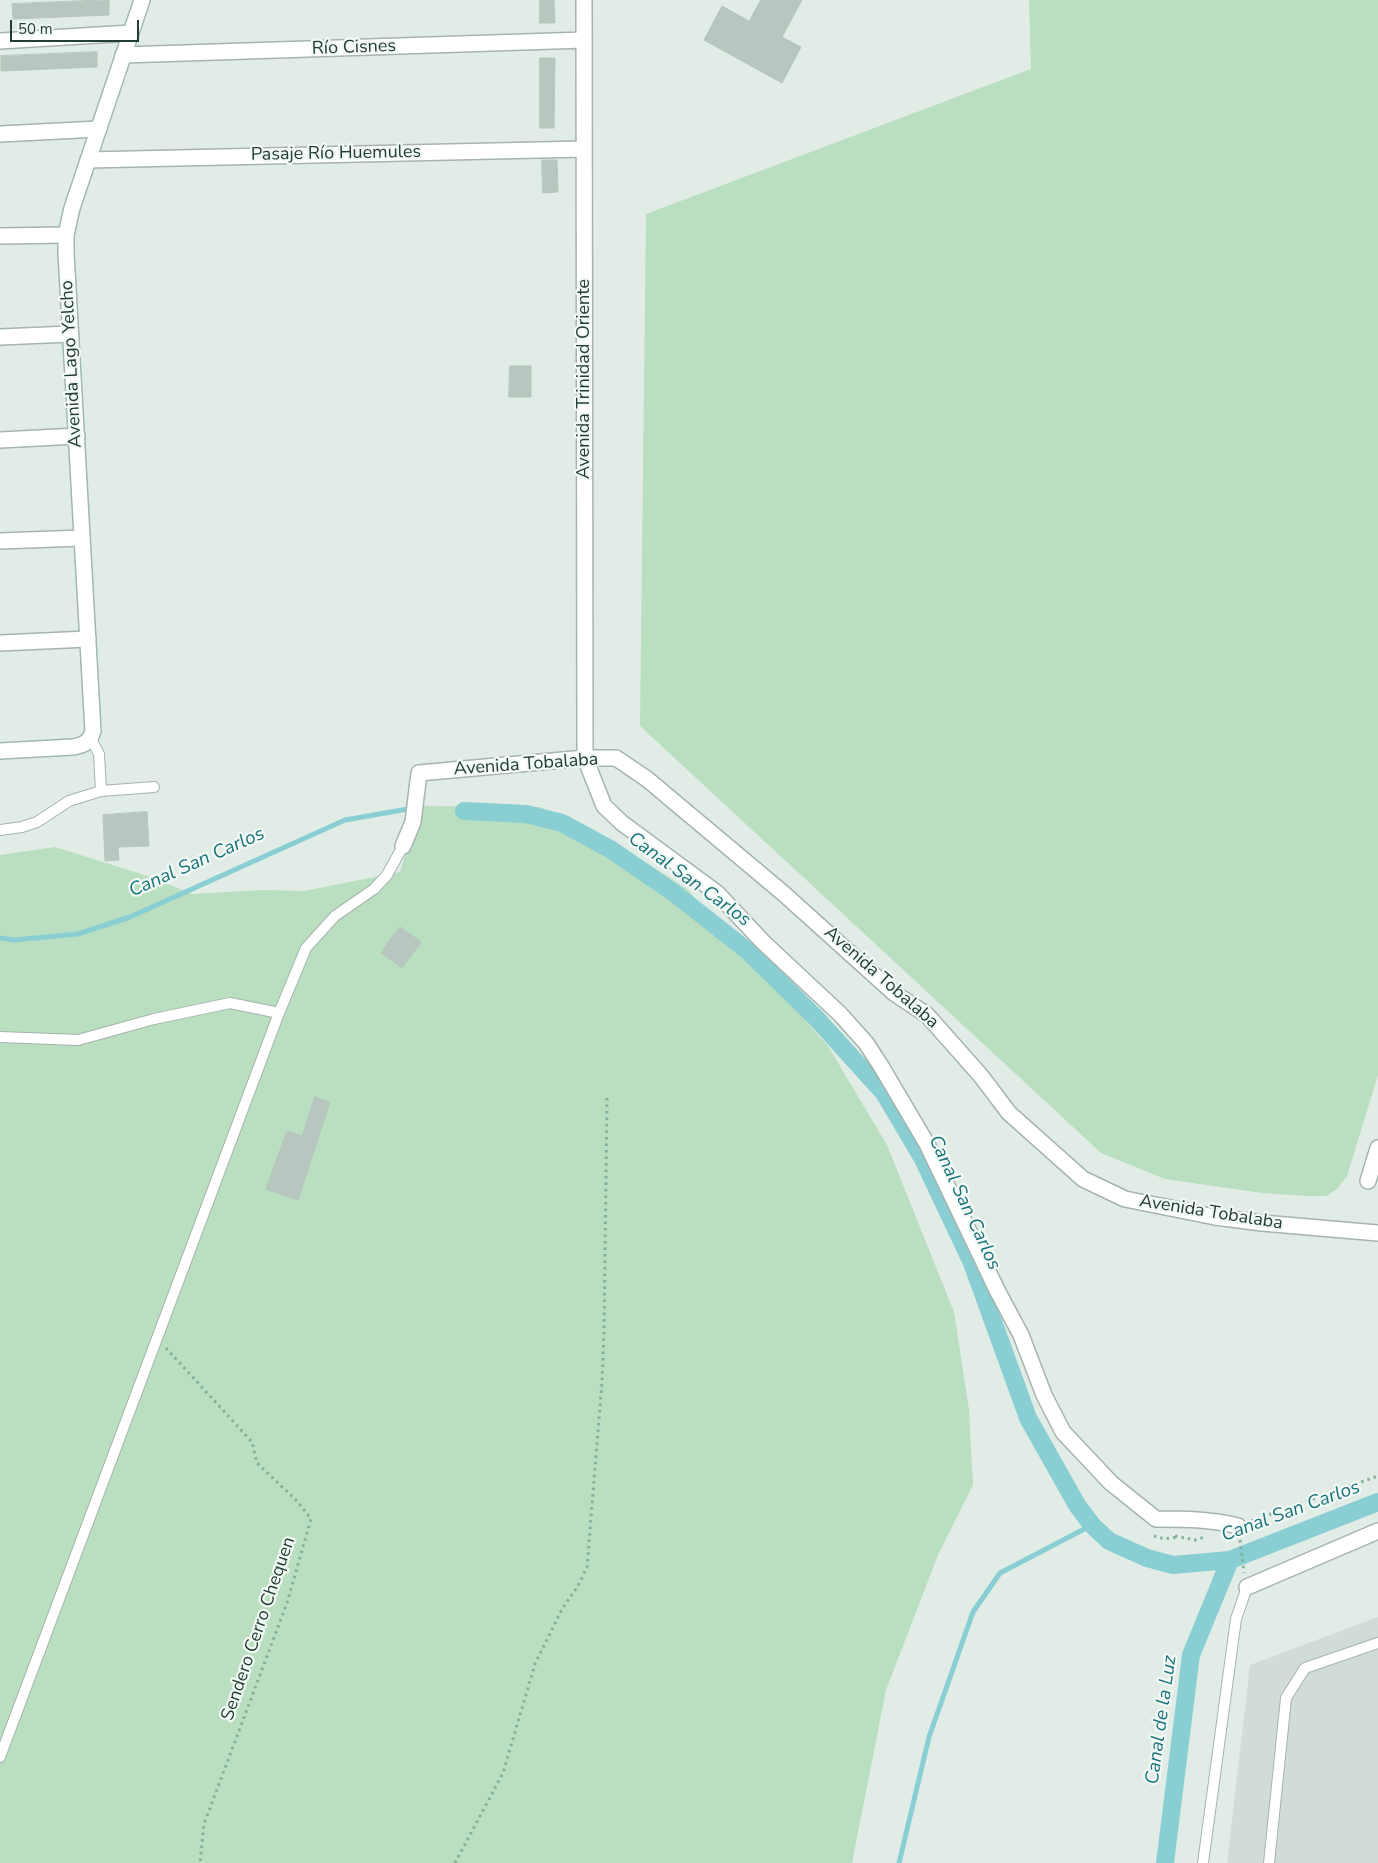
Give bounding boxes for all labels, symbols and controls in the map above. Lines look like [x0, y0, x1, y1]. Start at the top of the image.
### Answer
scale bar [12, 10, 141, 42]
text: 50 m [18, 19, 53, 39]
street label: Río Cisnes [312, 36, 396, 60]
street label: Pasaje Río Huemules [251, 142, 421, 166]
street label: Avenida Trinidad Oriente [574, 279, 596, 479]
street label: Avenida Lago Yelcho [57, 280, 87, 448]
street label: Avenida Tobalaba [453, 749, 599, 781]
water label: Canal San Carlos [126, 823, 268, 903]
water label: Canal San Carlos [623, 828, 755, 932]
street label: Avenida Tobalaba [819, 922, 943, 1034]
water label: Canal San Carlos [923, 1132, 1005, 1274]
street label: Avenida Tobalaba [1138, 1191, 1284, 1235]
water label: Canal San Carlos [1219, 1476, 1363, 1548]
street label: Sendero Cerro Chequen [217, 1534, 301, 1724]
water label: Canal de la Luz [1142, 1654, 1182, 1786]

